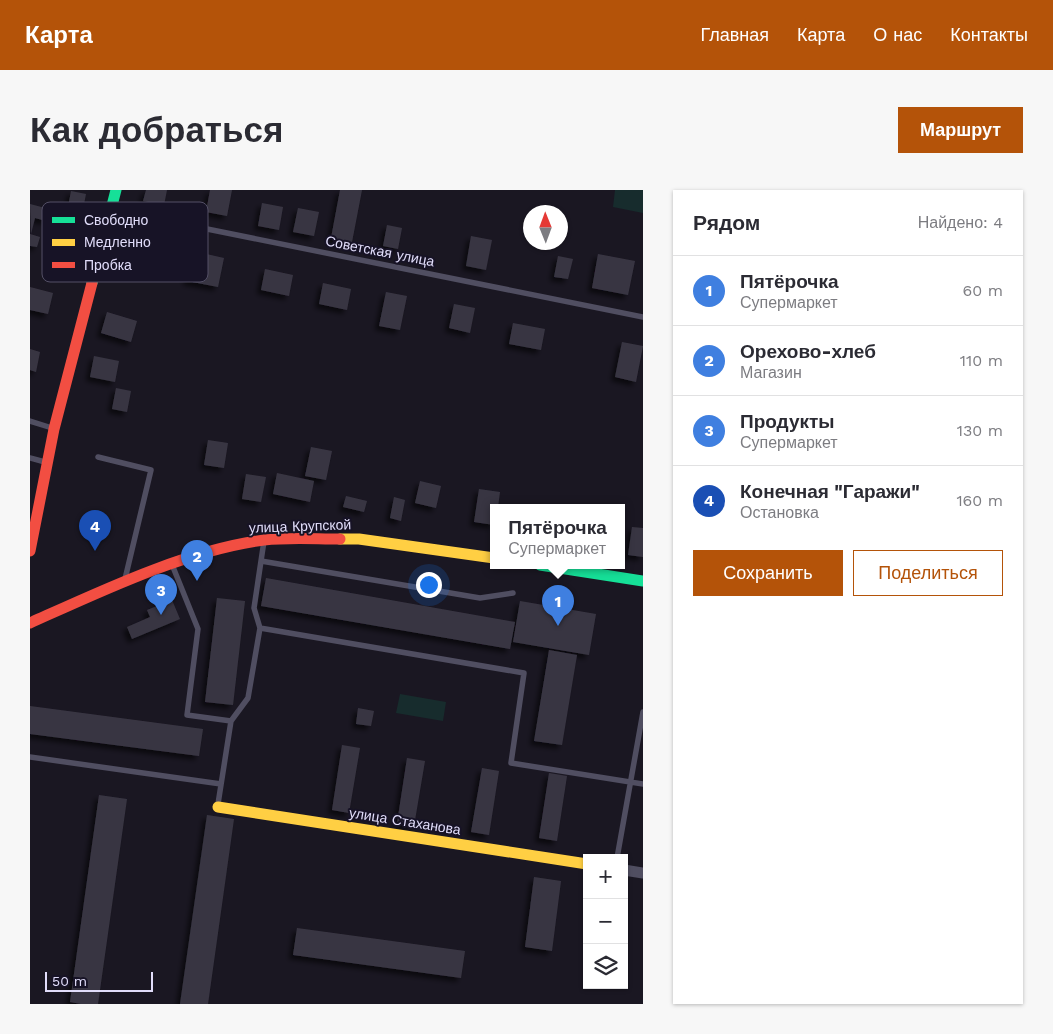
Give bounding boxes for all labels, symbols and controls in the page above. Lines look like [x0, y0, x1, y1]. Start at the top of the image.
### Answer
text: Карта [25, 21, 93, 49]
text: Главная [700, 24, 769, 45]
text: Карта [797, 24, 845, 45]
text: О нас [873, 24, 922, 45]
text: Контакты [950, 24, 1028, 45]
button: Маршрут [898, 107, 1023, 153]
text: Как добраться [30, 109, 283, 151]
legend [42, 202, 208, 282]
north arrow [523, 205, 568, 250]
text: Рядом [693, 210, 760, 235]
text: Свободно [84, 212, 149, 228]
text: Найдено: 4 [918, 213, 1003, 232]
street label: Советская улица [324, 233, 436, 269]
text: Медленно [84, 234, 151, 250]
text: Пробка [84, 257, 132, 273]
text: Пятёрочка [740, 270, 838, 293]
text: 1 [706, 281, 712, 300]
text: 60 m [963, 281, 1003, 300]
text: Супермаркет [740, 293, 838, 312]
text: Орехово-хлеб [740, 340, 876, 363]
text: 2 [704, 351, 714, 370]
text: 110 m [960, 351, 1003, 370]
text: Магазин [740, 363, 802, 382]
text: Продукты [740, 410, 835, 433]
text: 3 [704, 421, 714, 440]
text: 130 m [957, 421, 1003, 440]
text: Супермаркет [740, 433, 838, 452]
text: Конечная "Гаражи" [740, 480, 920, 503]
text: 4 [704, 491, 714, 510]
text: 160 m [956, 491, 1003, 510]
text: Остановка [740, 503, 819, 522]
popup [490, 504, 625, 569]
pin: 4 [79, 510, 111, 551]
street label: улица Крупской [248, 516, 352, 536]
text: Пятёрочка [508, 516, 607, 539]
text: Супермаркет [508, 539, 606, 558]
pin: 2 [181, 540, 213, 581]
button: Сохранить [693, 550, 843, 596]
button: Поделиться [853, 550, 1003, 596]
your location [416, 572, 442, 598]
pin: 3 [145, 574, 177, 615]
pin: 1 [542, 585, 574, 626]
street label: улица Стаханова [348, 804, 462, 838]
map controls [583, 854, 628, 989]
button: + [583, 854, 628, 899]
button: − [583, 899, 628, 944]
button: layers [583, 944, 628, 989]
scale bar [45, 969, 152, 992]
text: 50 m [52, 973, 87, 989]

